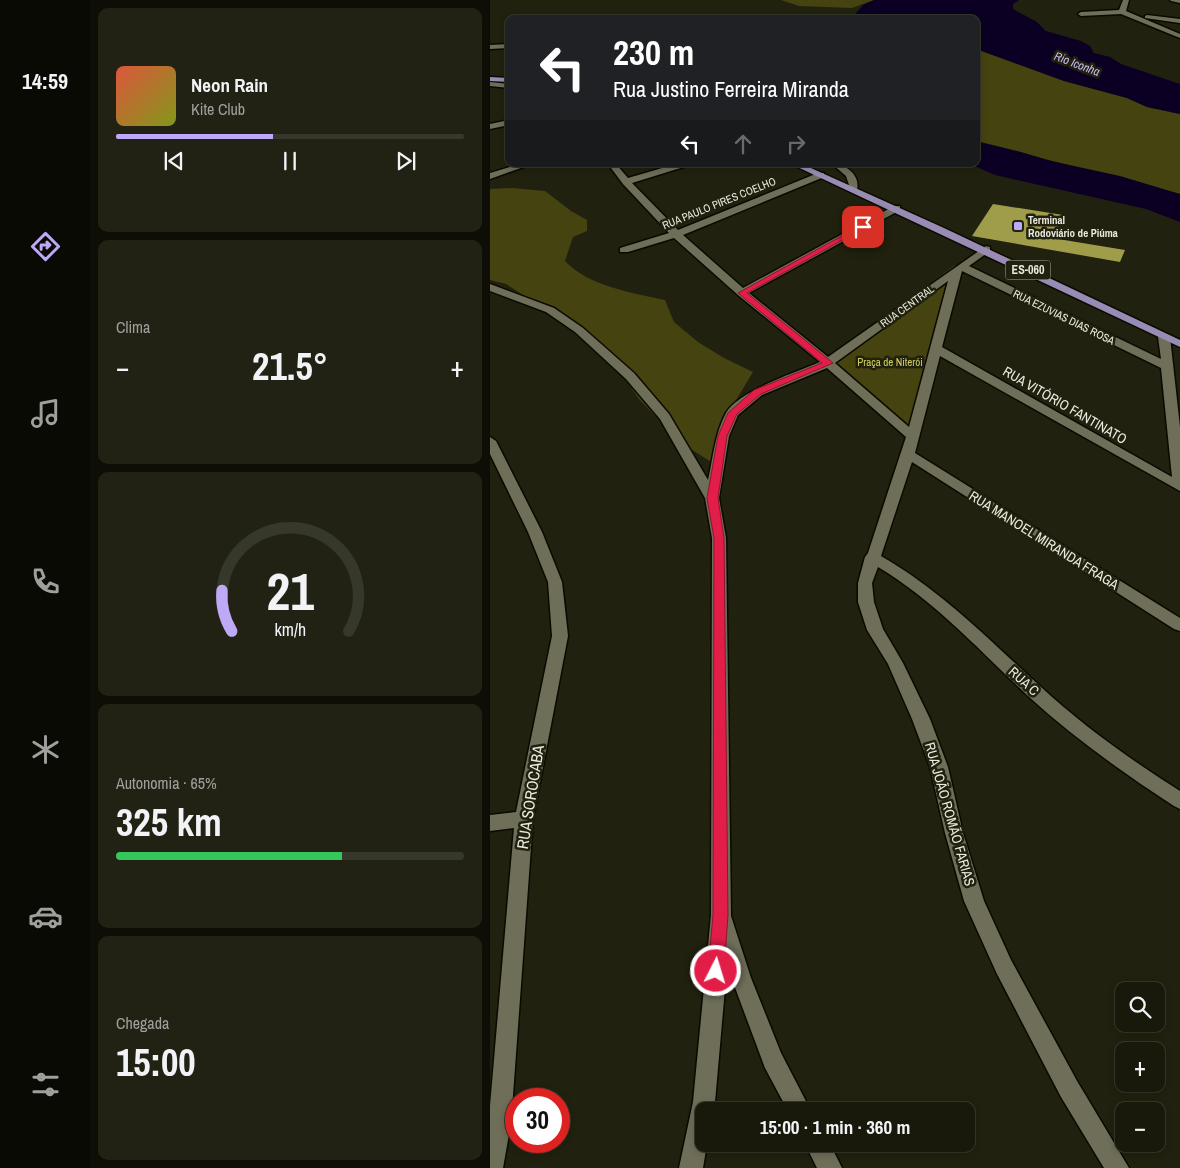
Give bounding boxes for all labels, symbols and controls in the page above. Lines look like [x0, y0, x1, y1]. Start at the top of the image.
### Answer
text: 230 m [613, 29, 694, 76]
icon: left [530, 35, 595, 100]
water label: Rio Iconha [1052, 48, 1103, 80]
text: 14:59 [22, 66, 68, 96]
text: Neon Rain [191, 72, 268, 98]
text: Rua Justino Ferreira Miranda [613, 74, 849, 104]
text: Kite Club [191, 98, 245, 120]
icon: left [676, 130, 704, 158]
icon: ahead [729, 130, 757, 158]
icon: right [782, 130, 810, 158]
icon: previous [160, 147, 188, 175]
icon: pause [276, 147, 304, 175]
icon: next [392, 147, 420, 175]
street label: RUA PAULO PIRES COELHO [660, 174, 778, 232]
pin [842, 206, 884, 248]
icon: arrive [849, 213, 877, 241]
place label: Terminal Rodoviário de Piúma [1028, 213, 1118, 240]
marker: Terminal Rodoviário de Piúma [1012, 220, 1024, 232]
icon: directions [28, 229, 63, 264]
road number: ES-060 [1006, 260, 1050, 280]
street label: RUA CENTRAL [877, 282, 937, 330]
street label: RUA EZUVIAS DIAS ROSA [1011, 286, 1118, 348]
text: Clima [116, 316, 150, 338]
text: 21.5° [252, 341, 328, 392]
text: − [116, 348, 129, 386]
text: + [451, 348, 464, 386]
park label: Praça de Niterói [857, 355, 923, 369]
street label: RUA VITÓRIO FANTINATO [1000, 362, 1130, 448]
icon: music [28, 396, 63, 431]
street label: RUA MANOEL MIRANDA FRAGA [966, 487, 1122, 594]
text: 21 [266, 556, 314, 626]
icon: phone [28, 564, 63, 599]
text: km/h [274, 618, 306, 642]
street label: RUA C [1005, 663, 1043, 699]
icon: climate [28, 732, 63, 767]
street label: RUA JOÃO ROMÃO FARIAS [921, 740, 979, 888]
street label: RUA SOROCABA [511, 743, 549, 851]
text: Autonomia · 65% [116, 772, 217, 794]
text: 325 km [116, 797, 222, 848]
icon: car [28, 899, 63, 934]
position arrow [689, 944, 741, 996]
map controls [1115, 982, 1165, 1152]
button: search [1115, 982, 1165, 1032]
text: Chegada [116, 1012, 169, 1034]
text: 15:00 [116, 1037, 196, 1088]
button: + [1115, 1042, 1165, 1092]
icon: filters [28, 1067, 63, 1102]
speed limit sign: 30 [505, 1088, 570, 1153]
button: − [1115, 1102, 1165, 1152]
text: 15:00 · 1 min · 360 m [760, 1114, 910, 1140]

